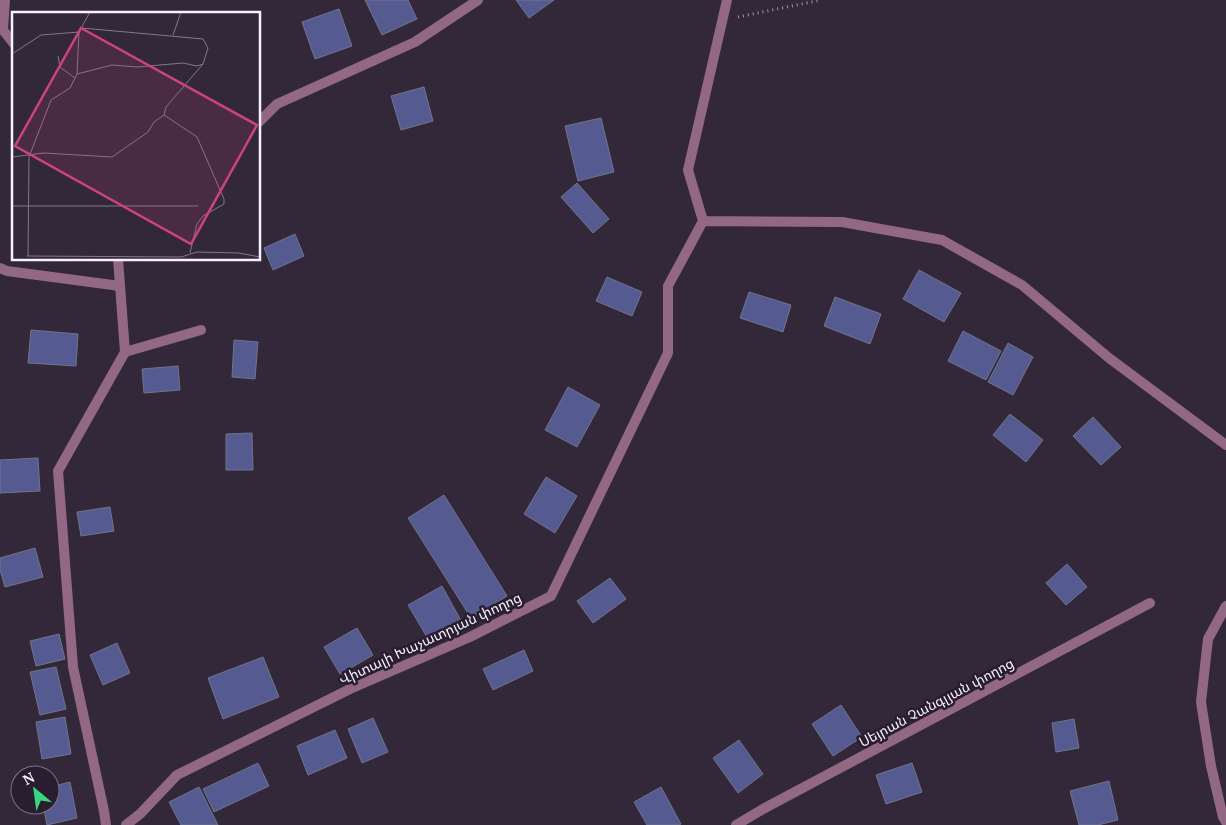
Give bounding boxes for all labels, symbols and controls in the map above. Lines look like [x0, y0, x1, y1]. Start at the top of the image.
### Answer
inset map [12, 12, 260, 260]
street label: Վիտալի Խաչատրյան փողոց [336, 587, 524, 689]
street label: Սեյրան Չանգլյան փողոց [855, 653, 1017, 751]
north arrow [10, 765, 60, 815]
text: N [19, 767, 38, 789]

